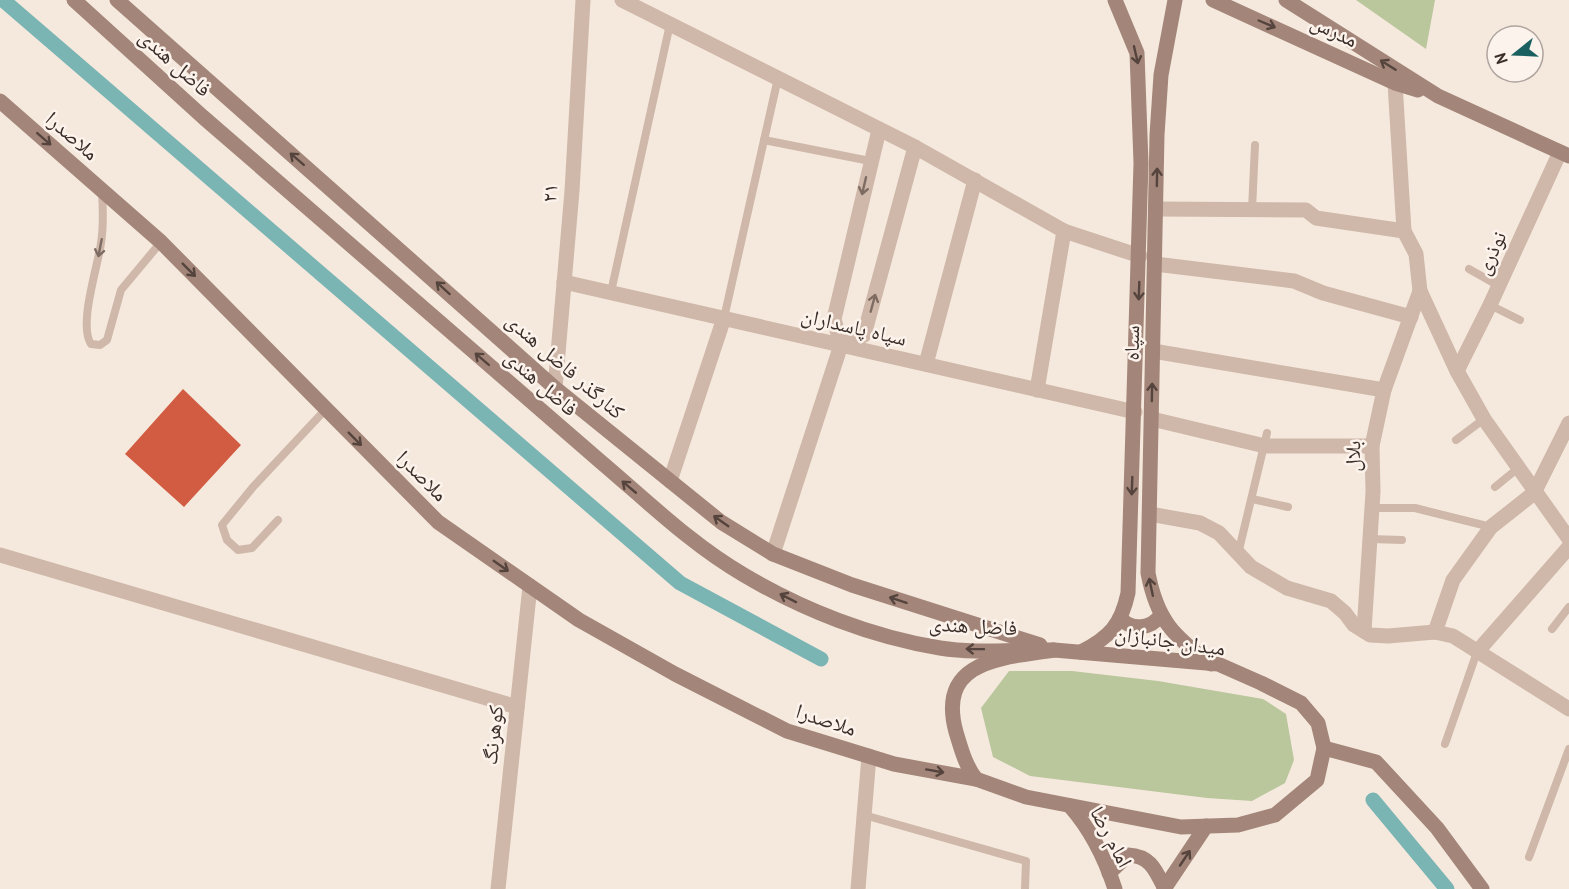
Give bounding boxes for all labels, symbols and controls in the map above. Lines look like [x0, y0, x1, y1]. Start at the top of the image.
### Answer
street label: مدرس [1306, 8, 1362, 53]
one-way arrow [1257, 19, 1275, 30]
street label: فاضل هندی [133, 23, 217, 102]
north arrow [1485, 24, 1545, 84]
one-way arrow [1130, 45, 1142, 64]
text: N [1490, 51, 1512, 67]
one-way arrow [1380, 58, 1397, 70]
street label: ملاصدرا [40, 105, 105, 166]
one-way arrow [36, 132, 51, 146]
one-way arrow [290, 152, 306, 166]
one-way arrow [1151, 167, 1162, 187]
one-way arrow [858, 176, 869, 196]
street label: ۲۱ [535, 183, 564, 203]
street label: نوذری [1469, 227, 1512, 279]
one-way arrow [94, 238, 105, 258]
one-way arrow [181, 262, 196, 277]
one-way arrow [436, 281, 451, 295]
one-way arrow [1133, 281, 1144, 301]
one-way arrow [868, 294, 879, 313]
street label: سپاه پاسداران [799, 301, 910, 352]
street label: کنارگذر فاضل هندی [500, 308, 630, 424]
street label: سپاه [1118, 325, 1145, 361]
street label: فاضل هندی [499, 344, 583, 422]
one-way arrow [475, 352, 490, 366]
one-way arrow [1146, 383, 1158, 403]
one-way arrow [348, 431, 362, 446]
street label: بلال [1338, 440, 1367, 472]
street label: ملاصدرا [391, 444, 454, 507]
one-way arrow [1126, 476, 1138, 495]
one-way arrow [621, 480, 637, 493]
one-way arrow [714, 515, 730, 527]
one-way arrow [493, 560, 509, 572]
one-way arrow [1145, 578, 1156, 597]
one-way arrow [780, 592, 798, 603]
one-way arrow [889, 594, 908, 605]
street label: فاضل هندی [928, 610, 1018, 641]
street label: میدان جانبازان [1113, 619, 1227, 662]
one-way arrow [965, 643, 985, 655]
street label: ملاصدرا [793, 697, 860, 742]
street label: کوهرنگ [476, 704, 509, 766]
one-way arrow [925, 766, 944, 777]
street label: امام رضا [1083, 801, 1139, 873]
one-way arrow [1179, 850, 1191, 866]

